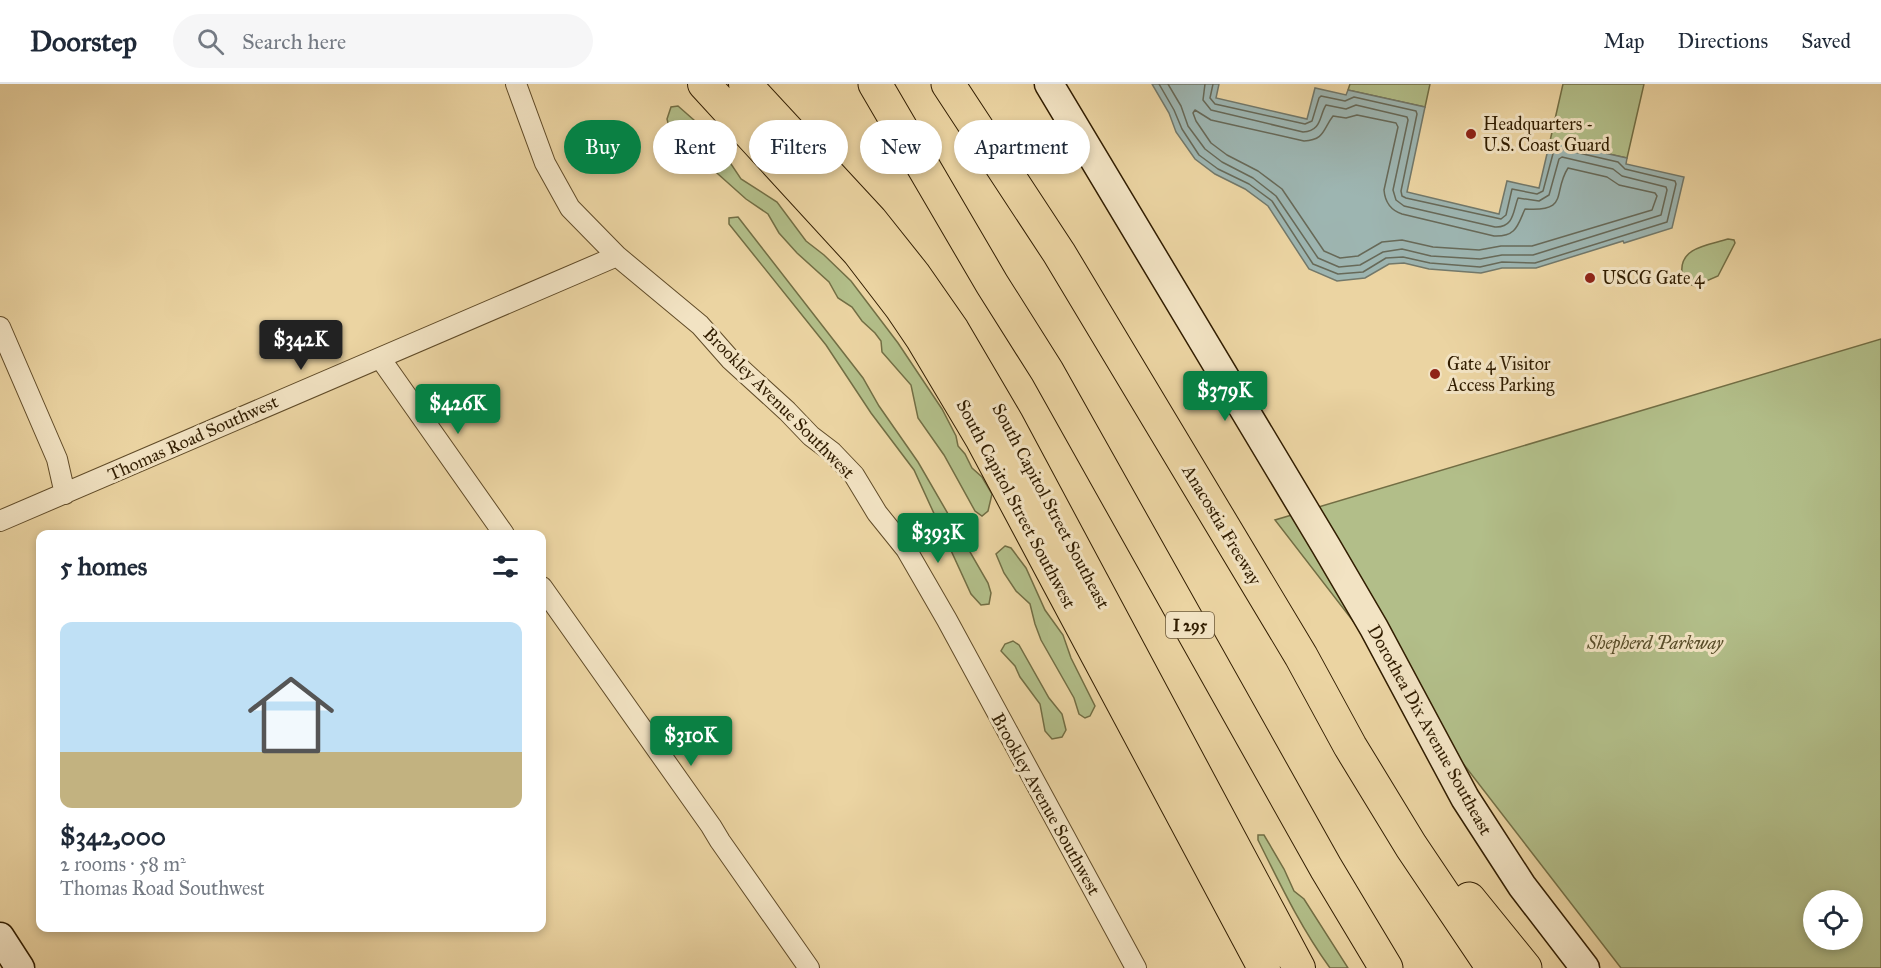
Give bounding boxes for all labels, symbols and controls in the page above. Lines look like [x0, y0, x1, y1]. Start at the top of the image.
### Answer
search box [173, 14, 593, 68]
text: Doorstep [30, 24, 137, 59]
icon: search [194, 25, 227, 58]
text: Search here [242, 28, 346, 55]
text: Map [1604, 28, 1645, 54]
text: Directions [1678, 28, 1768, 54]
text: Saved [1801, 28, 1851, 54]
place label: Headquarters - U.S. Coast Guard [1483, 113, 1610, 156]
chip: Buy [564, 120, 641, 174]
chip: Rent [653, 120, 737, 174]
chip: Filters [749, 120, 848, 174]
chip: New [860, 120, 942, 174]
chip: Apartment [954, 120, 1090, 174]
marker: Headquarters - U.S. Coast Guard [1464, 127, 1478, 141]
place label: USCG Gate 4 [1602, 267, 1705, 289]
marker: USCG Gate 4 [1583, 271, 1597, 285]
pin: $342K [259, 320, 343, 371]
street label: Brookley Avenue Southwest [699, 323, 860, 484]
text: $342K [273, 327, 329, 351]
place label: Gate 4 Visitor Access Parking [1446, 353, 1555, 397]
marker: Gate 4 Visitor Access Parking [1428, 367, 1442, 381]
pin: $379K [1183, 371, 1267, 422]
text: $379K [1197, 378, 1253, 402]
pin: $426K [416, 384, 500, 435]
street label: Thomas Road Southwest [104, 390, 282, 486]
text: $426K [429, 391, 487, 415]
street label: South Capitol Street Southwest [951, 396, 1081, 613]
street label: South Capitol Street Southeast [987, 400, 1115, 613]
street label: Anacostia Freeway [1177, 460, 1267, 589]
pin: $393K [896, 513, 980, 564]
text: $393K [912, 520, 964, 544]
text: 5 homes [60, 550, 147, 582]
icon: filters [489, 550, 522, 583]
road number: I 295 [1166, 612, 1214, 638]
street label: Dorothea Dix Avenue Southeast [1363, 621, 1497, 840]
park label: Shepherd Parkway [1586, 632, 1724, 655]
icon: home [237, 661, 345, 769]
street label: Brookley Avenue Southwest [987, 709, 1106, 900]
pin: $310K [649, 716, 733, 767]
text: $310K [664, 723, 718, 747]
text: $342,000 [60, 820, 166, 852]
text: 2 rooms · 58 m² [60, 852, 186, 876]
text: Thomas Road Southwest [60, 876, 265, 900]
map controls [1803, 890, 1863, 950]
button: locate [1803, 890, 1863, 950]

